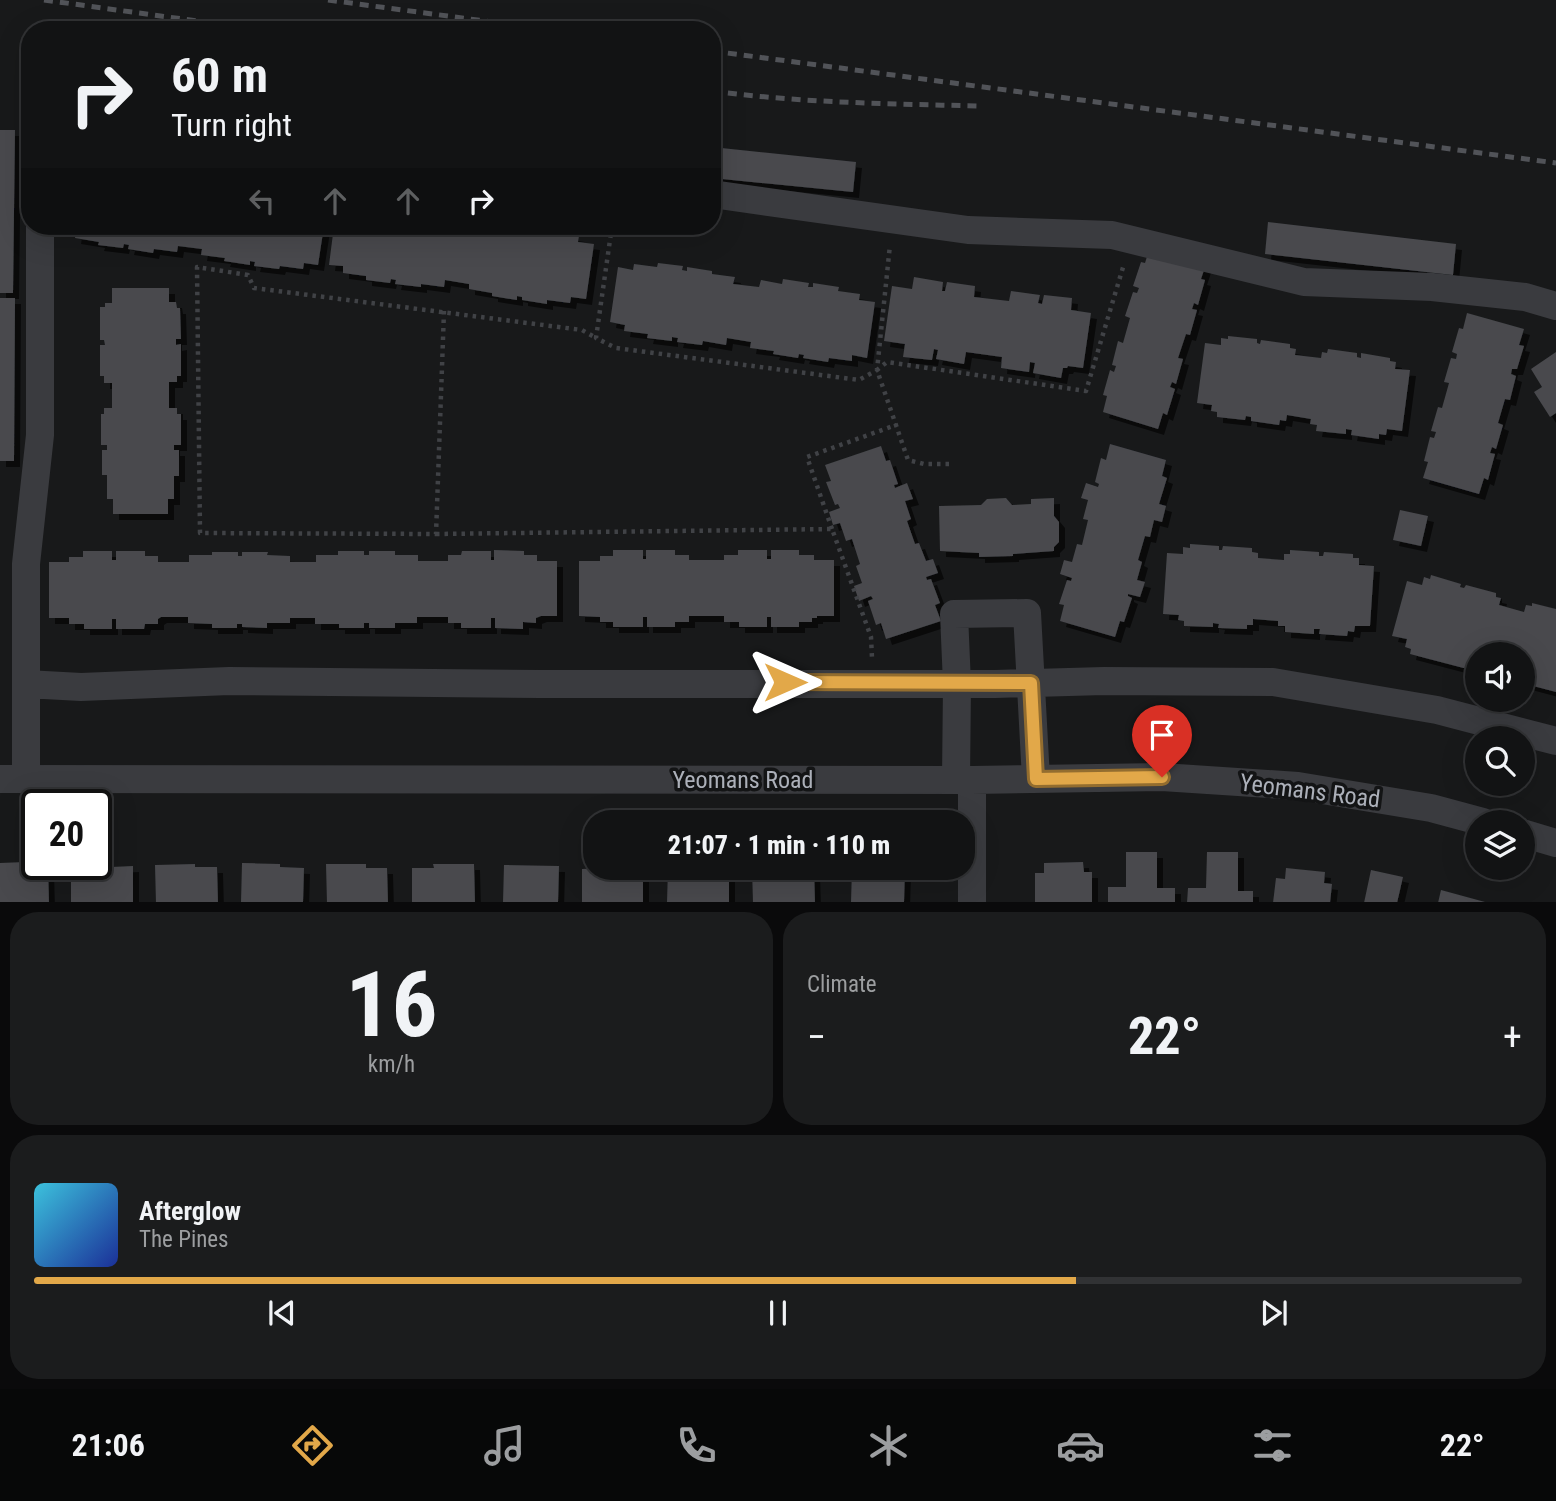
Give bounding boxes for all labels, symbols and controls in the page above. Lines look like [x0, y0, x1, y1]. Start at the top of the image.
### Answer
text: 60 m [171, 47, 268, 104]
icon: right [56, 49, 147, 140]
text: Turn right [171, 106, 292, 144]
icon: left [243, 182, 281, 220]
icon: ahead [316, 182, 354, 220]
icon: ahead [389, 182, 427, 220]
icon: right [462, 182, 500, 220]
map controls [1465, 642, 1535, 880]
button: sound [1465, 642, 1535, 712]
position arrow [748, 645, 822, 719]
pin [1132, 705, 1192, 777]
icon: arrive [1143, 716, 1181, 754]
button: search [1465, 726, 1535, 796]
street label: Yeomans Road [673, 766, 813, 794]
street label: Yeomans Road [1238, 769, 1382, 813]
speed limit sign: 20 [21, 789, 112, 880]
button: layers [1465, 810, 1535, 880]
text: 21:07 · 1 min · 110 m [668, 830, 890, 860]
text: 16 [346, 952, 437, 1058]
text: Climate [807, 971, 877, 998]
text: 22° [1128, 1006, 1201, 1067]
text: − [807, 1015, 826, 1059]
text: + [1503, 1015, 1522, 1059]
text: km/h [368, 1051, 415, 1078]
text: Afterglow [139, 1196, 241, 1226]
text: The Pines [139, 1226, 229, 1253]
icon: previous [263, 1294, 301, 1332]
icon: pause [759, 1294, 797, 1332]
icon: next [1255, 1294, 1293, 1332]
icon: directions [288, 1421, 337, 1470]
icon: music [480, 1421, 529, 1470]
icon: phone [672, 1421, 721, 1470]
icon: climate [864, 1421, 913, 1470]
icon: car [1056, 1421, 1105, 1470]
icon: filters [1248, 1421, 1297, 1470]
text: 21:06 [71, 1426, 145, 1464]
text: 22° [1440, 1426, 1484, 1464]

